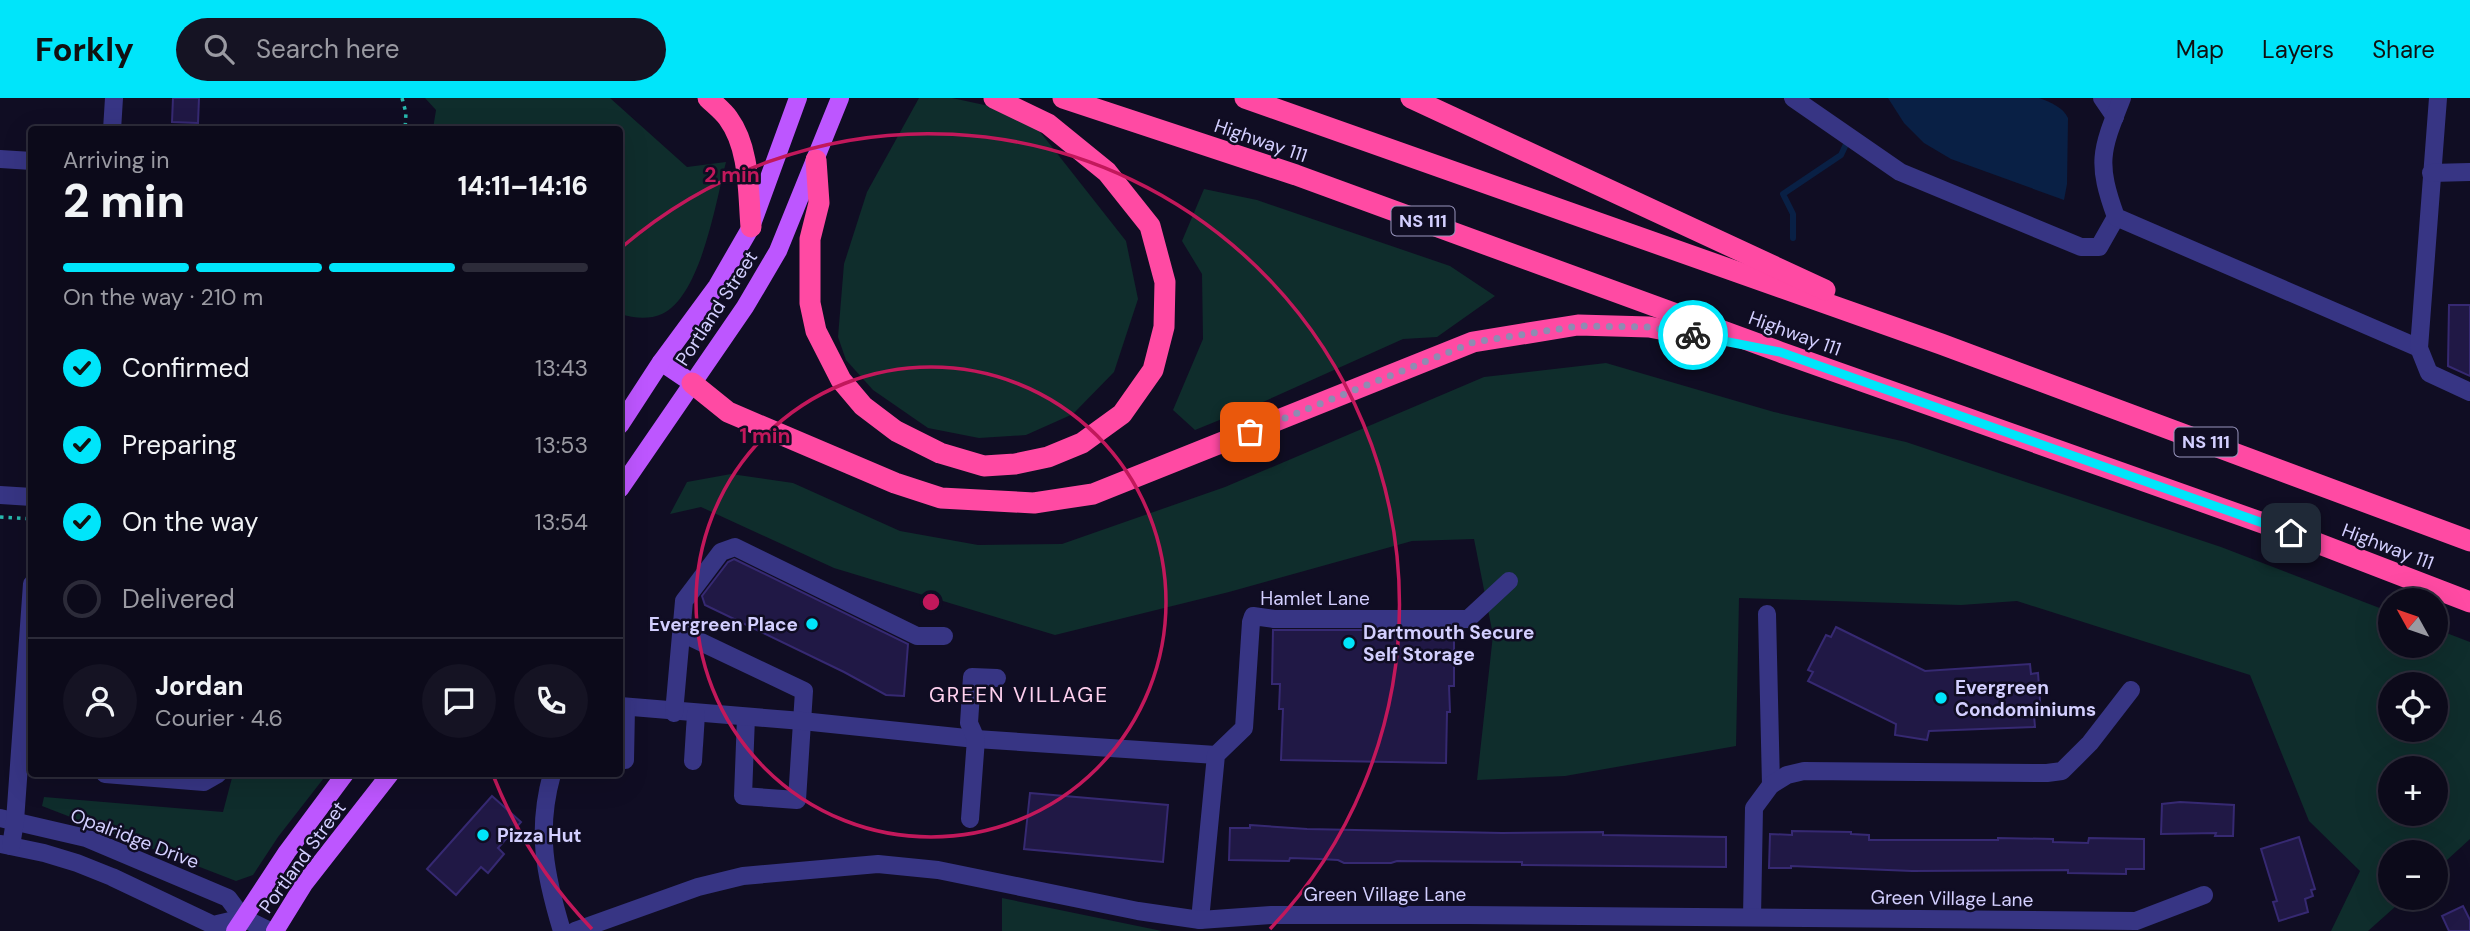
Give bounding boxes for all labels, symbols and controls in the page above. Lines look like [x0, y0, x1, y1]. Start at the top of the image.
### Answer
search box [176, 18, 666, 81]
text: Forkly [35, 28, 134, 71]
icon: search [200, 30, 238, 68]
text: Search here [256, 32, 399, 66]
text: Map [2176, 34, 2224, 65]
text: Layers [2262, 34, 2334, 65]
text: Share [2372, 34, 2435, 65]
street label: Highway 111 [1211, 113, 1311, 168]
text: Arriving in [63, 145, 169, 175]
text: 2 min [704, 161, 760, 189]
text: 14:11–14:16 [458, 169, 588, 203]
text: 2 min [63, 171, 185, 231]
road number: NS 111 [1392, 207, 1454, 236]
street label: Portland Street [670, 246, 763, 371]
text: On the way · 210 m [63, 282, 263, 312]
courier [1658, 300, 1728, 370]
street label: Highway 111 [1745, 305, 1845, 362]
icon: bike [1674, 316, 1712, 354]
icon: check [63, 349, 101, 387]
text: Confirmed [122, 351, 249, 385]
text: 13:43 [535, 353, 588, 383]
pin [1220, 402, 1280, 462]
icon: bag [1231, 413, 1269, 451]
text: 1 min [739, 422, 791, 450]
icon: check [63, 426, 101, 464]
text: Preparing [122, 428, 237, 462]
road number: NS 111 [2174, 428, 2238, 456]
text: 13:53 [535, 430, 588, 460]
icon: check [63, 503, 101, 541]
pin [2261, 503, 2321, 563]
text: On the way [122, 505, 258, 539]
text: 13:54 [535, 507, 588, 537]
icon: home [2272, 514, 2310, 552]
street label: Highway 111 [2338, 517, 2437, 575]
text: Delivered [122, 582, 235, 616]
street label: Hamlet Lane [1260, 586, 1370, 611]
north arrow [2378, 588, 2448, 658]
map controls [2378, 588, 2448, 910]
centre of rings [919, 590, 943, 614]
place label: Evergreen Place [649, 612, 798, 637]
marker: Evergreen Place [804, 616, 820, 632]
place label: Dartmouth Secure Self Storage [1363, 620, 1534, 667]
marker: Dartmouth Secure Self Storage [1341, 635, 1357, 651]
button: person [63, 664, 137, 738]
button: chat [422, 664, 496, 738]
button: phone [514, 664, 588, 738]
text: Jordan [155, 669, 244, 703]
button: locate [2378, 672, 2448, 742]
place label: Evergreen Condominiums [1955, 675, 2096, 722]
district label: GREEN VILLAGE [929, 681, 1109, 709]
marker: Evergreen Condominiums [1933, 690, 1949, 706]
text: Courier · 4.6 [155, 703, 283, 733]
button: + [2378, 756, 2448, 826]
street label: Portland Street [253, 796, 351, 918]
street label: Opalridge Drive [67, 802, 203, 874]
place label: Pizza Hut [497, 823, 582, 848]
marker: Pizza Hut [475, 827, 491, 843]
button: − [2378, 840, 2448, 910]
street label: Green Village Lane [1304, 882, 1466, 907]
street label: Green Village Lane [1870, 885, 2034, 912]

